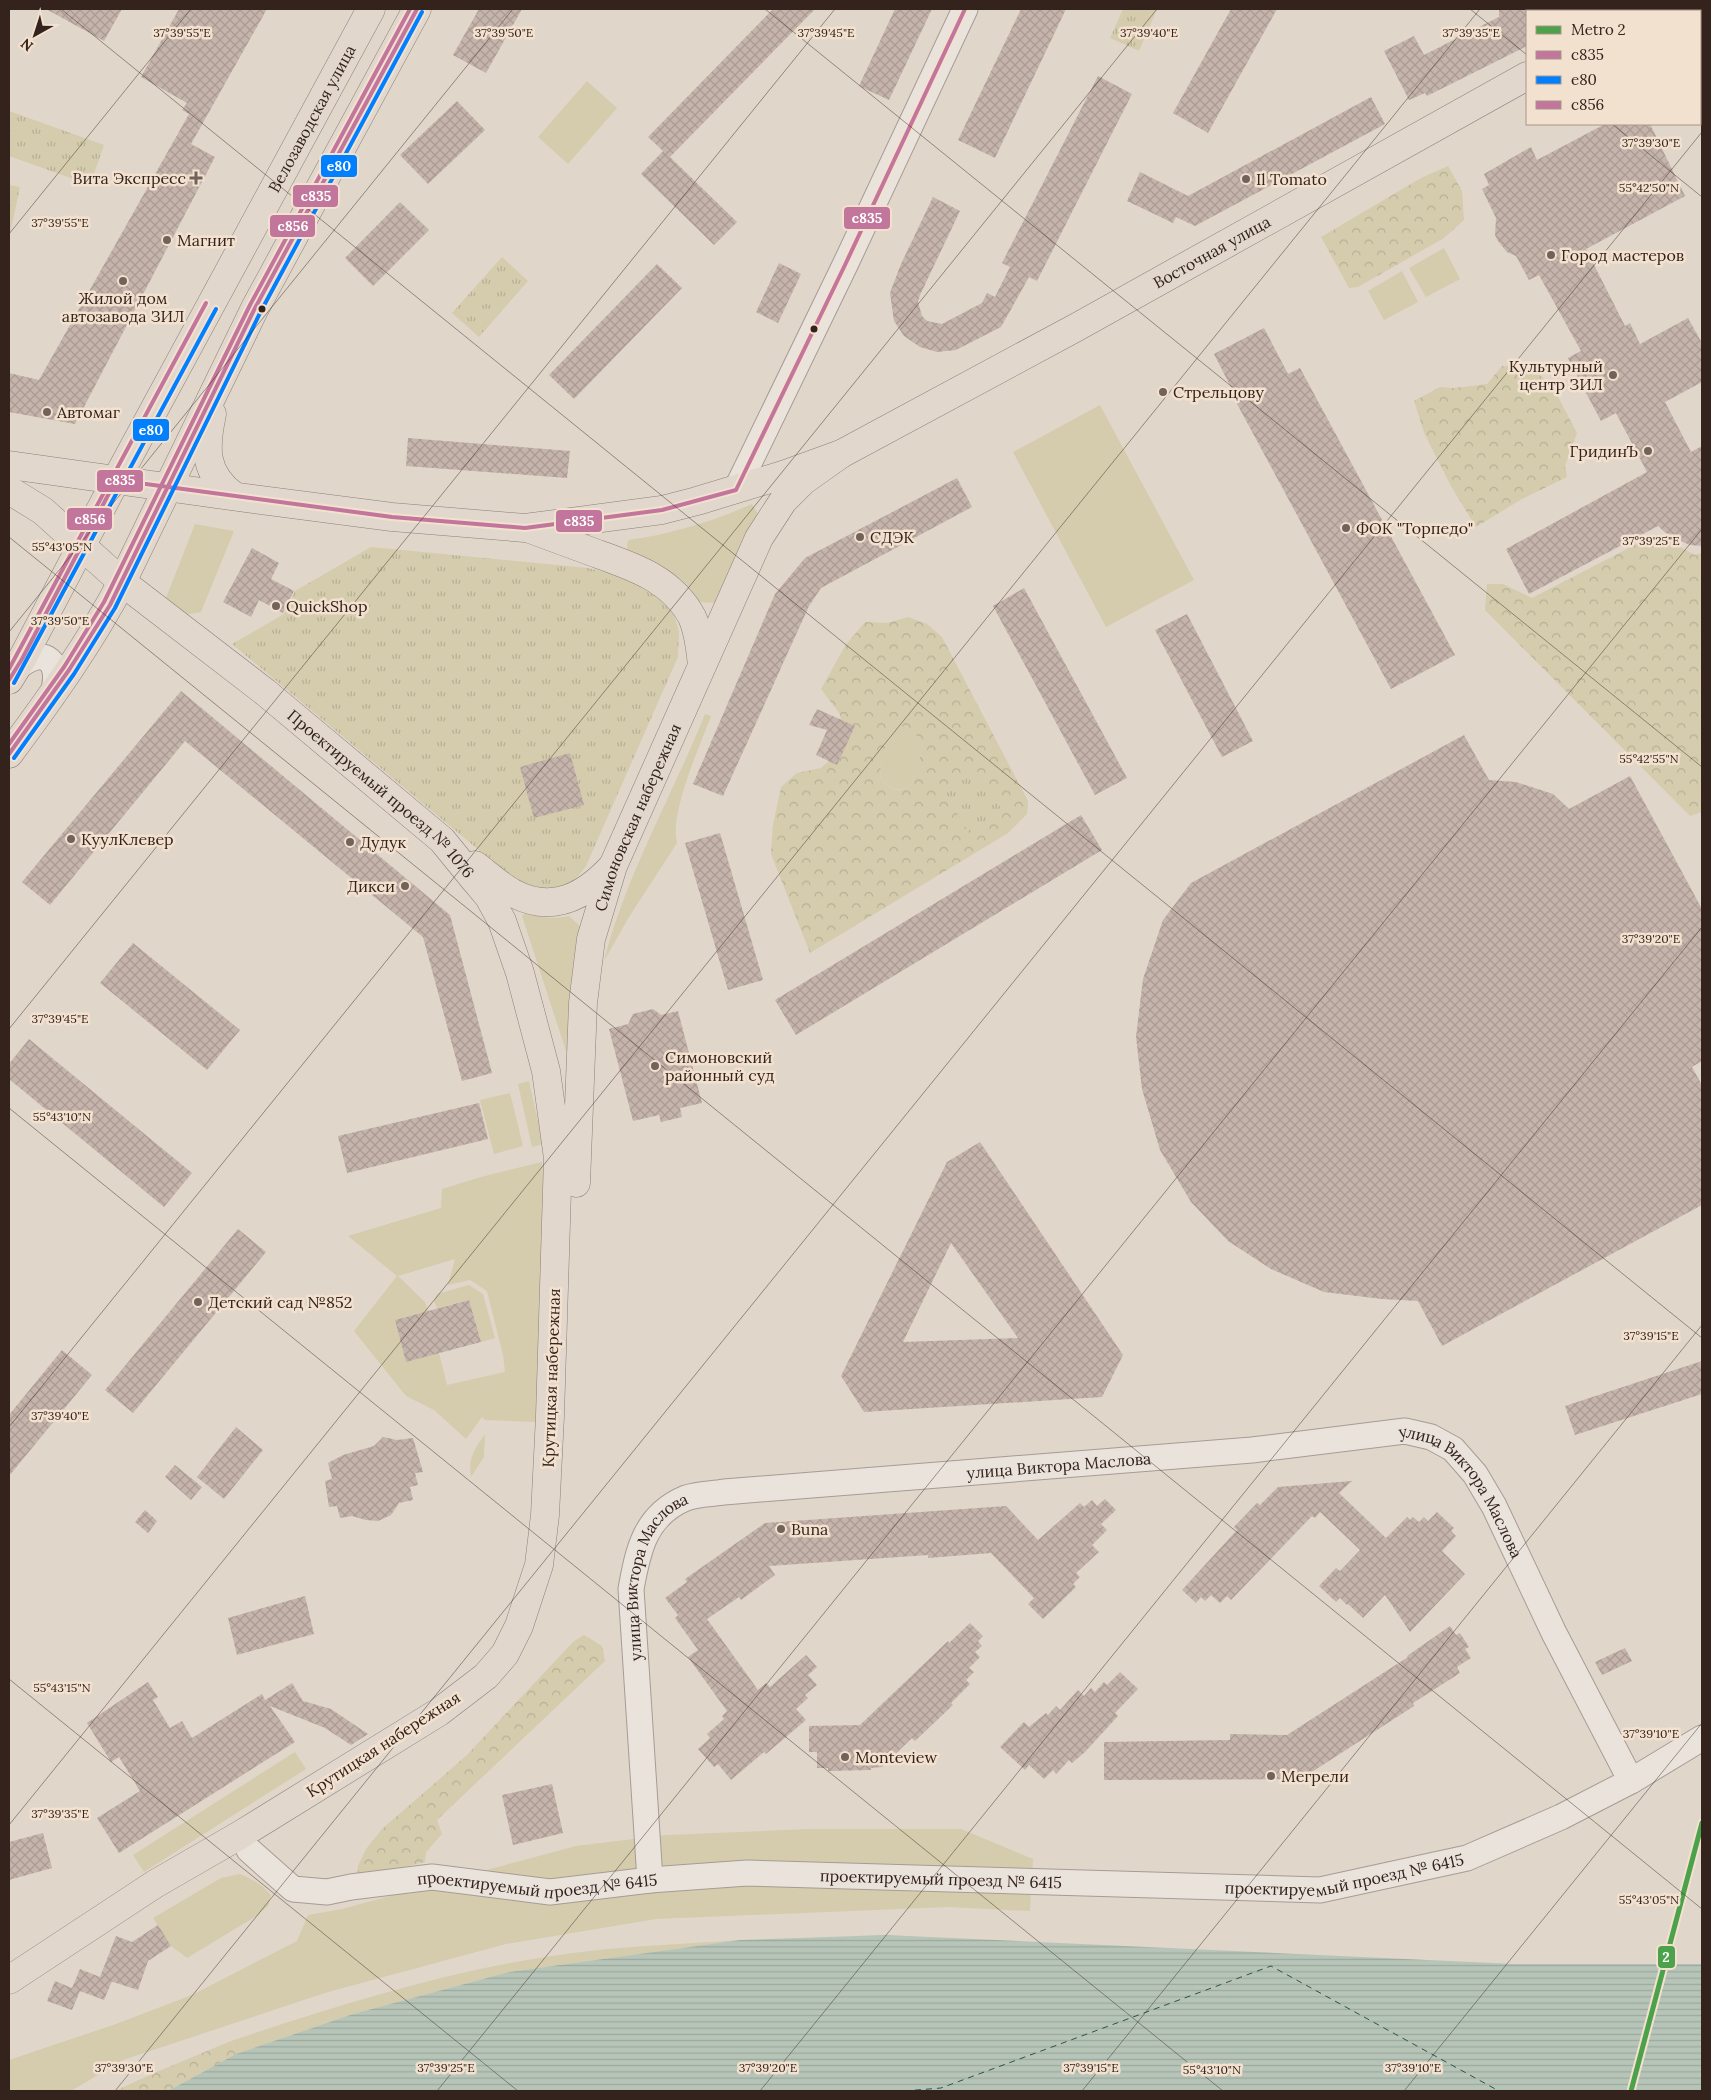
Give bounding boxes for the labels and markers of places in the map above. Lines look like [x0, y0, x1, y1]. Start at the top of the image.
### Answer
place label: Вита Экспресс [73, 168, 186, 188]
place label: Il Tomato [1256, 169, 1327, 189]
marker: Вита Экспресс [190, 172, 202, 184]
marker: Il Tomato [1240, 173, 1252, 185]
place label: Магнит [177, 230, 235, 250]
marker: Магнит [161, 234, 173, 246]
place label: Город мастеров [1561, 245, 1684, 265]
marker: Город мастеров [1545, 249, 1557, 261]
marker: Жилой дом автозавода ЗИЛ [117, 275, 129, 287]
place label: Жилой дом автозавода ЗИЛ [62, 288, 184, 326]
unlabelled marker [257, 304, 267, 314]
unlabelled marker [809, 324, 819, 334]
place label: Культурный центр ЗИЛ [1509, 356, 1603, 394]
marker: Культурный центр ЗИЛ [1607, 369, 1619, 381]
place label: Стрельцову [1173, 382, 1264, 402]
marker: Стрельцову [1157, 386, 1169, 398]
place label: Автомаг [56, 402, 120, 422]
marker: Автомаг [41, 406, 53, 418]
place label: ГридинЪ [1570, 441, 1638, 461]
marker: ГридинЪ [1642, 445, 1654, 457]
place label: ФОК "Торпедо" [1356, 518, 1473, 538]
marker: ФОК "Торпедо" [1340, 522, 1352, 534]
place label: СДЭК [870, 527, 914, 547]
marker: СДЭК [854, 531, 866, 543]
place label: QuickShop [286, 596, 367, 616]
marker: QuickShop [270, 600, 282, 612]
place label: КуулКлевер [81, 829, 174, 849]
place label: Дудук [360, 832, 406, 852]
marker: КуулКлевер [65, 833, 77, 845]
marker: Дудук [344, 836, 356, 848]
place label: Дикси [347, 876, 395, 896]
marker: Дикси [399, 880, 411, 892]
place label: Симоновский районный суд [665, 1047, 775, 1085]
marker: Симоновский районный суд [649, 1060, 661, 1072]
place label: Детский сад №852 [208, 1292, 352, 1312]
marker: Детский сад №852 [192, 1296, 204, 1308]
place label: Buna [791, 1519, 828, 1539]
marker: Buna [775, 1523, 787, 1535]
place label: Monteview [855, 1747, 937, 1767]
marker: Monteview [839, 1751, 851, 1763]
place label: Мегрели [1281, 1766, 1349, 1786]
marker: Мегрели [1265, 1770, 1277, 1782]

